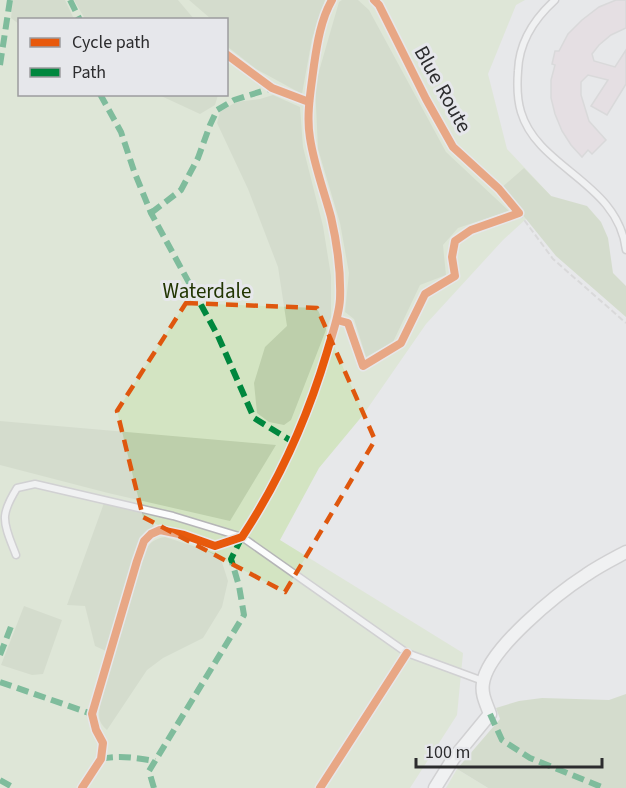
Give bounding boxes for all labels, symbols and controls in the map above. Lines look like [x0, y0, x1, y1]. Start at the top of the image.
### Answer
legend [18, 18, 228, 96]
text: Cycle path [72, 30, 150, 55]
street label: Blue Route [407, 40, 479, 138]
text: Path [72, 60, 106, 85]
park label: Waterdale [163, 276, 251, 306]
scale bar [416, 731, 602, 769]
text: 100 m [425, 740, 470, 765]

